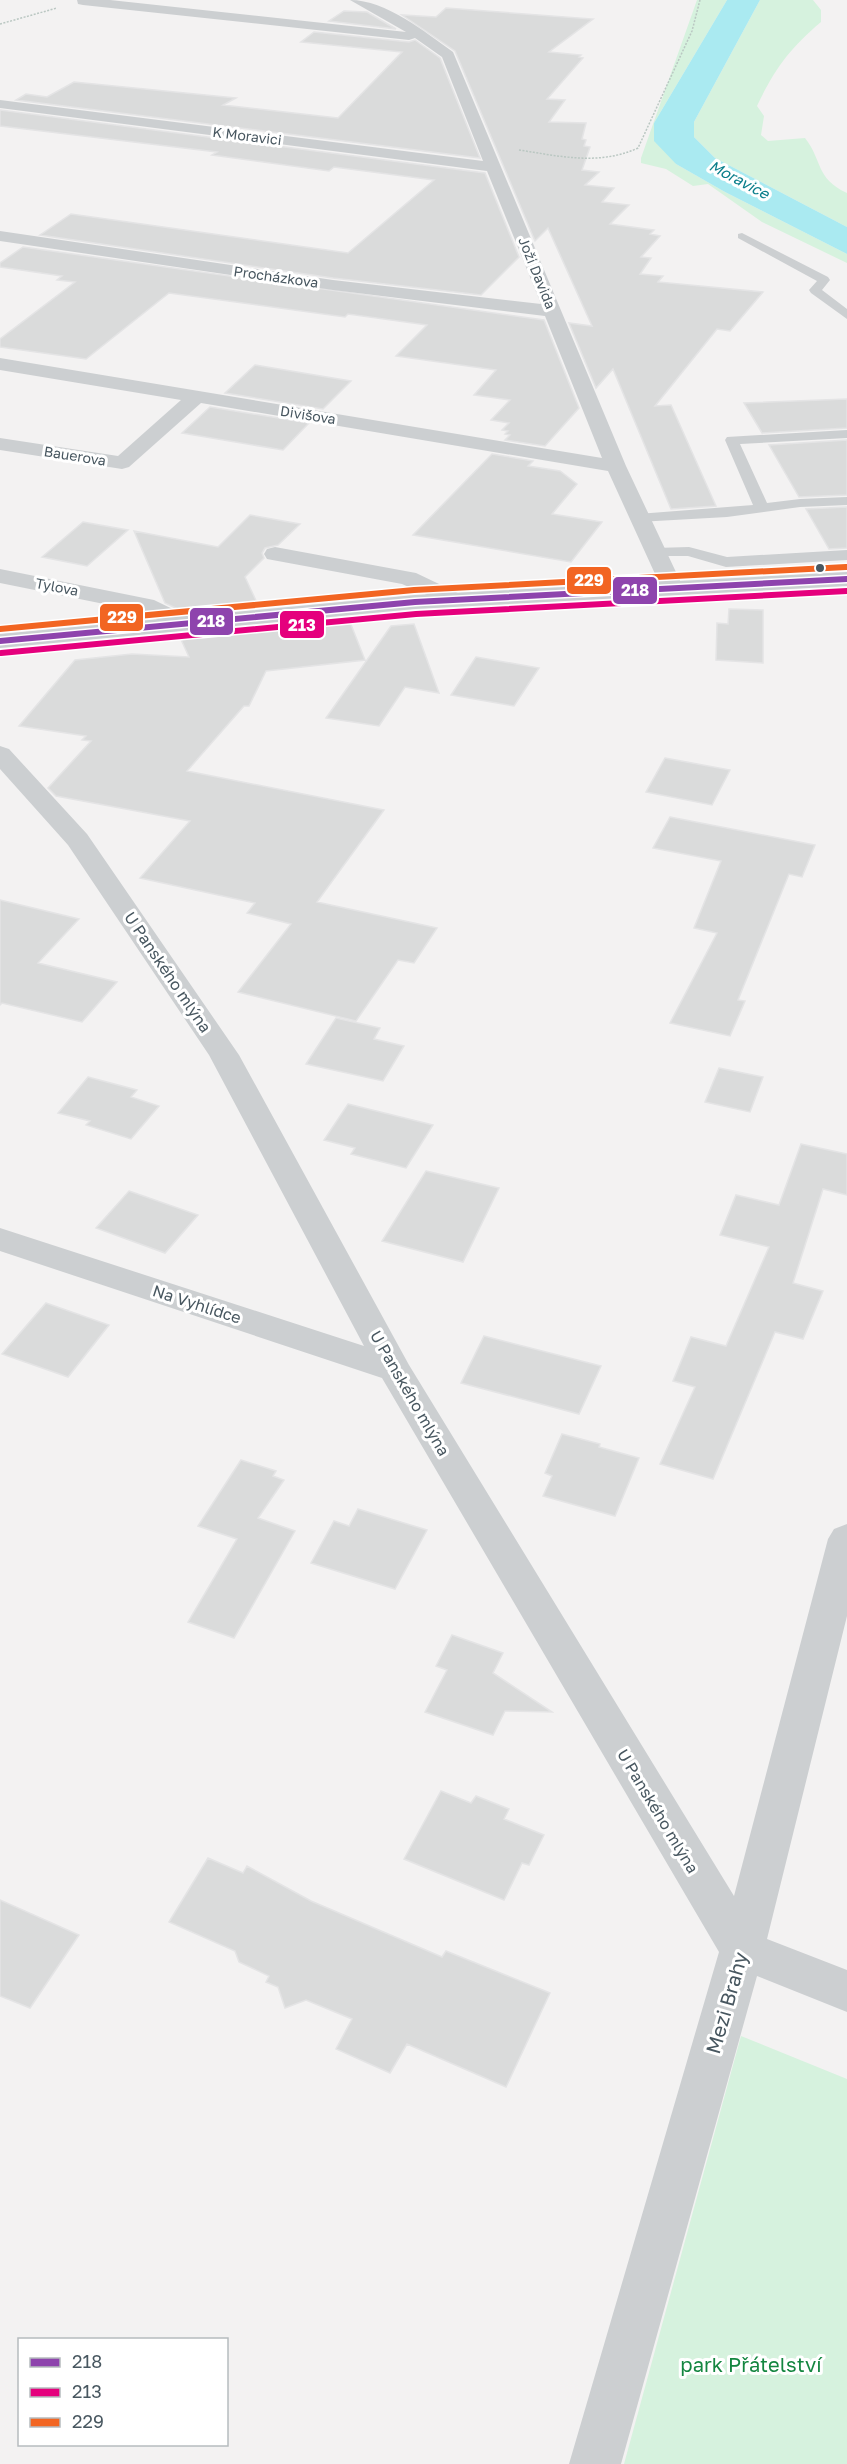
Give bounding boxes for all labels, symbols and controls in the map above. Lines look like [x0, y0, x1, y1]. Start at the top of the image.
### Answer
street label: K Moravici [212, 123, 283, 148]
water label: Moravice [707, 156, 774, 203]
street label: Joži Davida [515, 234, 560, 311]
street label: Procházkova [233, 262, 319, 291]
street label: Divišova [279, 402, 337, 427]
street label: Bauerova [43, 442, 107, 469]
unlabelled marker [814, 562, 826, 574]
line badge: 229 [566, 566, 612, 595]
text: 229 [574, 570, 604, 590]
street label: Tylova [34, 574, 80, 599]
line badge: 218 [612, 576, 658, 605]
text: 218 [621, 580, 649, 600]
line badge: 229 [99, 603, 144, 632]
text: 229 [107, 607, 137, 627]
line badge: 218 [189, 607, 234, 636]
line badge: 213 [279, 610, 325, 639]
text: 218 [197, 611, 225, 631]
text: 213 [288, 615, 316, 635]
street label: U Panského mlýna [120, 908, 216, 1036]
street label: Na Vyhlídce [150, 1280, 244, 1328]
street label: U Panského mlýna [366, 1327, 454, 1459]
street label: U Panského mlýna [613, 1745, 703, 1877]
street label: Mezi Brahy [700, 1949, 752, 2056]
legend [18, 2338, 228, 2446]
text: 218 [72, 2350, 102, 2372]
park label: park Přátelství [680, 2352, 823, 2376]
text: 213 [72, 2380, 102, 2402]
text: 229 [72, 2410, 104, 2432]

